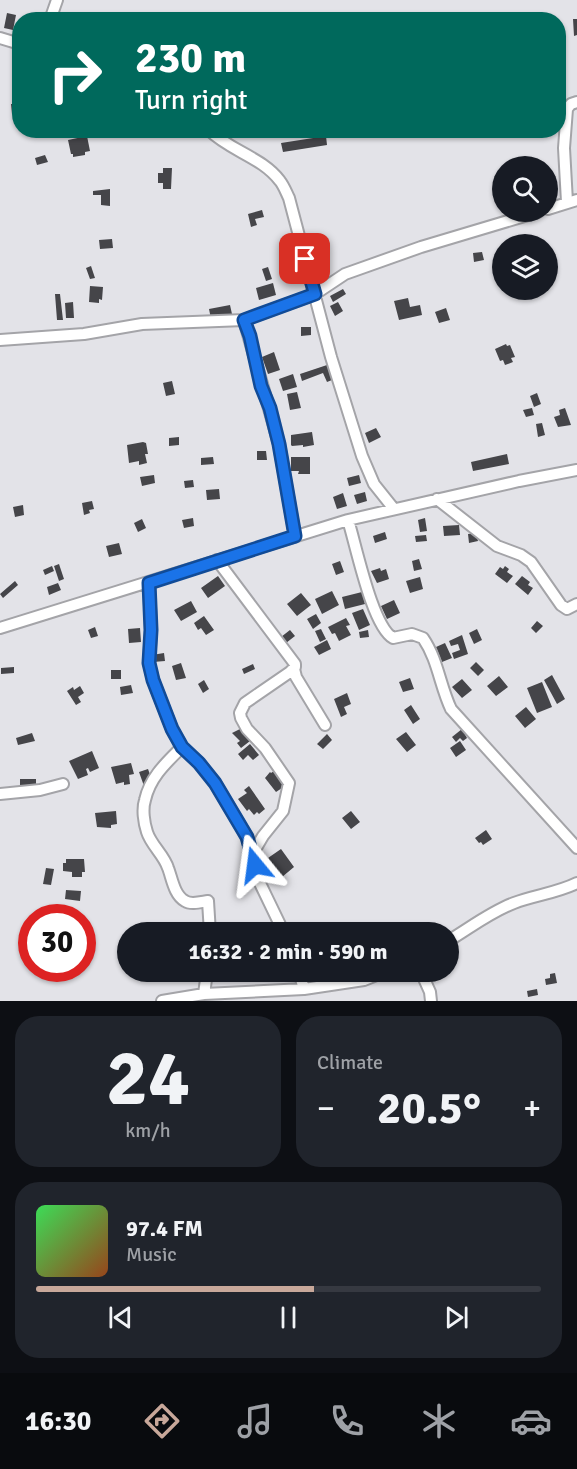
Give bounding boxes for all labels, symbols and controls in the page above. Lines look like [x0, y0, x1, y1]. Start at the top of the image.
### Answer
text: 230 m [135, 33, 246, 84]
icon: right [36, 36, 114, 114]
text: Turn right [135, 84, 248, 117]
map controls [492, 156, 558, 300]
button: search [492, 156, 558, 222]
pin [279, 233, 330, 284]
button: layers [492, 234, 558, 300]
icon: arrive [288, 242, 321, 275]
position arrow [223, 833, 287, 897]
speed limit sign: 30 [18, 904, 96, 982]
text: 16:32 · 2 min · 590 m [188, 938, 388, 965]
text: 24 [106, 1031, 190, 1127]
text: Climate [317, 1050, 383, 1075]
text: 20.5° [377, 1081, 481, 1136]
text: − [317, 1088, 335, 1129]
text: + [523, 1088, 541, 1129]
text: km/h [125, 1118, 171, 1143]
text: 97.4 FM [126, 1215, 203, 1242]
text: Music [126, 1242, 177, 1267]
icon: previous [104, 1301, 137, 1334]
icon: pause [272, 1301, 305, 1334]
icon: next [440, 1301, 473, 1334]
icon: directions [141, 1400, 183, 1442]
icon: music [234, 1400, 276, 1442]
icon: phone [326, 1400, 368, 1442]
icon: climate [418, 1400, 460, 1442]
icon: car [510, 1400, 552, 1442]
text: 16:30 [25, 1405, 91, 1438]

